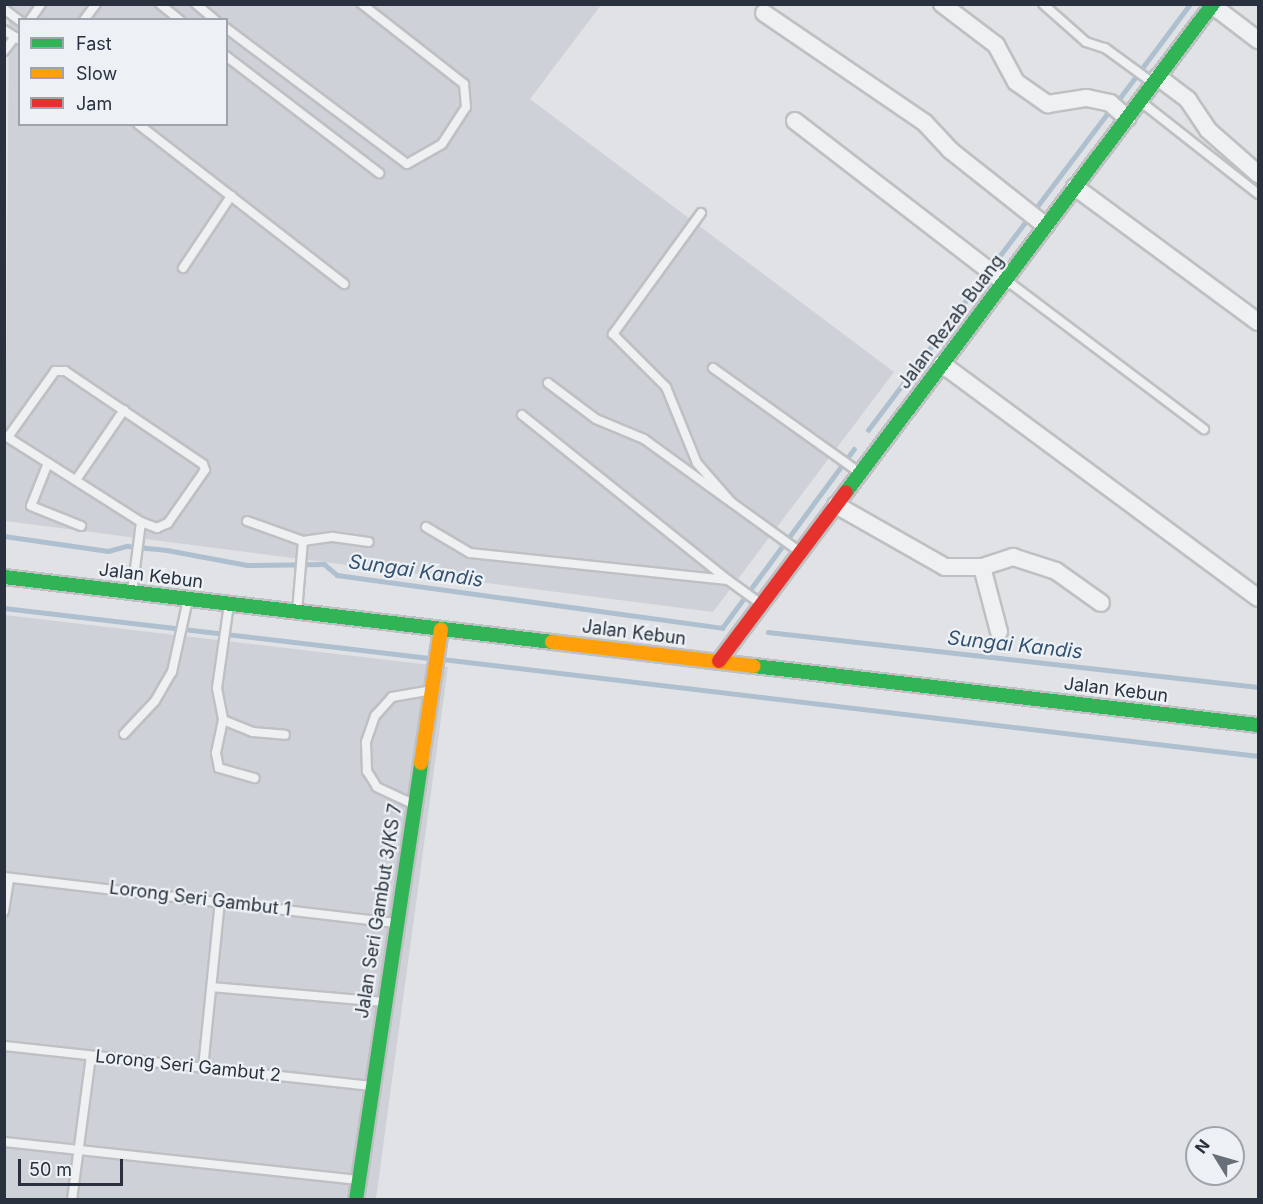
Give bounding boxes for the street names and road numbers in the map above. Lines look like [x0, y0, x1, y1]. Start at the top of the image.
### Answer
street label: Jalan Rezab Buang [893, 251, 1009, 393]
street label: Jalan Kebun [98, 559, 204, 593]
street label: Jalan Kebun [581, 616, 687, 650]
street label: Jalan Kebun [1063, 673, 1169, 707]
street label: Jalan Seri Gambut 3/KS 7 [351, 802, 407, 1020]
street label: Lorong Seri Gambut 1 [108, 877, 292, 921]
street label: Lorong Seri Gambut 2 [94, 1046, 282, 1086]

